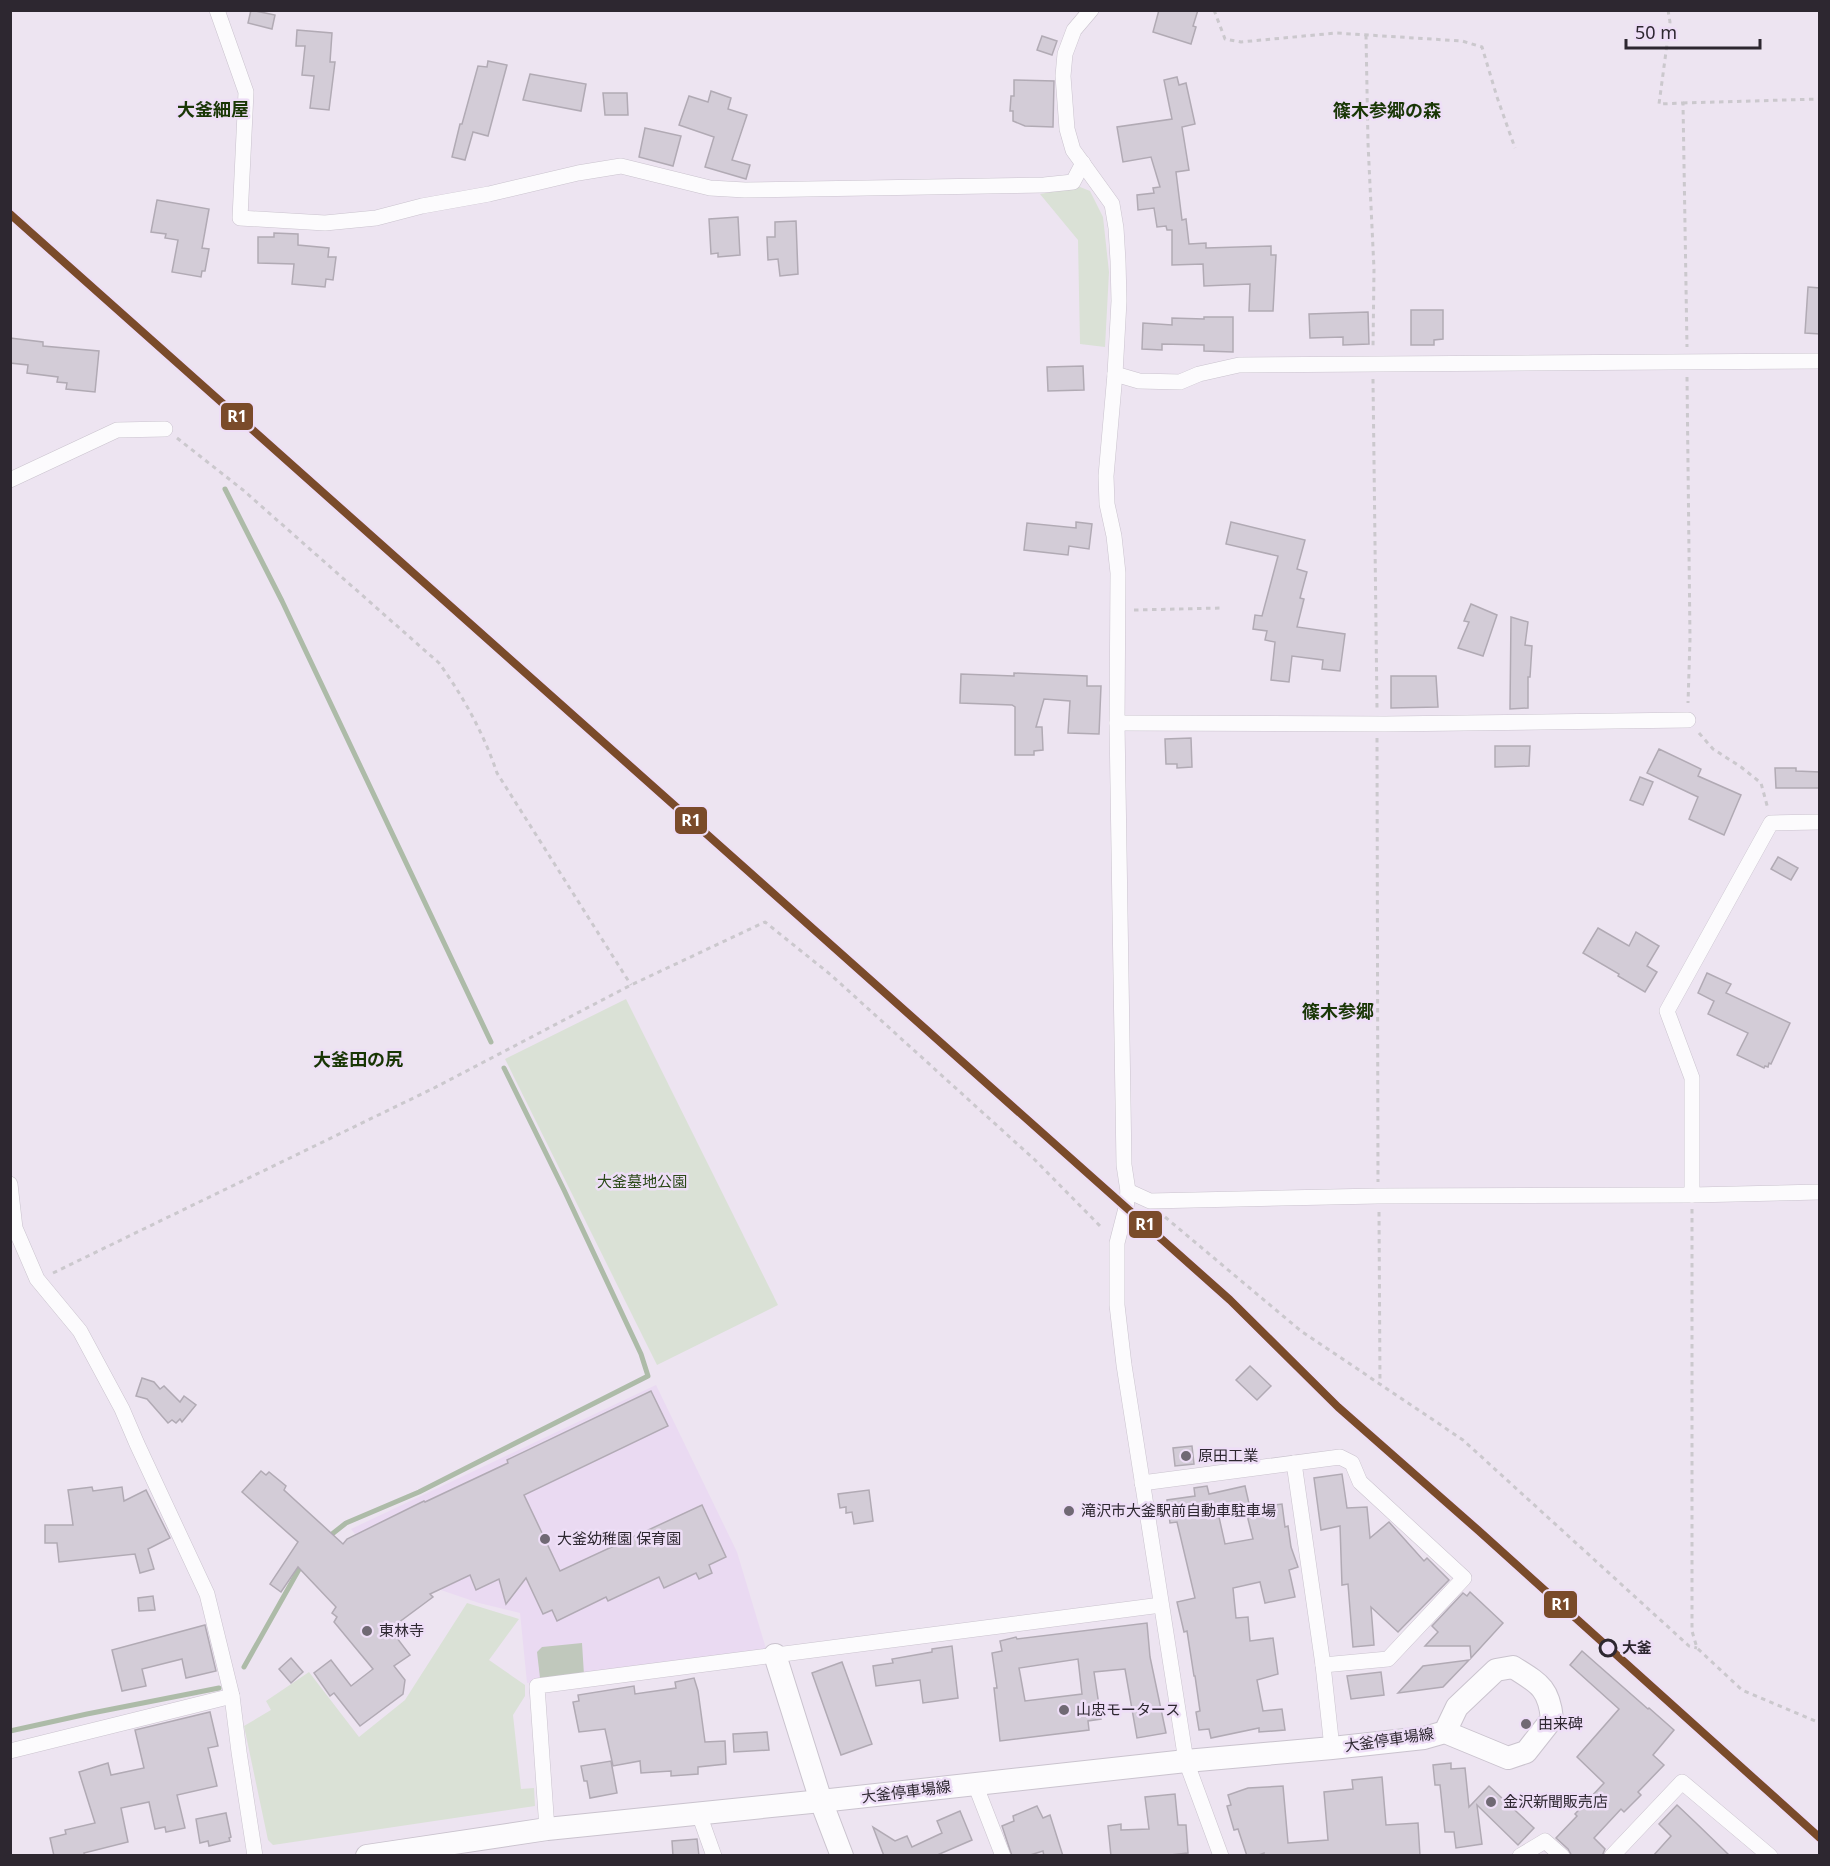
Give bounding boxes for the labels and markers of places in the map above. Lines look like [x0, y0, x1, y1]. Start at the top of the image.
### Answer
place label: 原田工業 [1198, 1445, 1258, 1465]
marker: 原田工業 [1179, 1449, 1193, 1463]
place label: 滝沢市大釜駅前自動車駐車場 [1081, 1500, 1276, 1520]
marker: 滝沢市大釜駅前自動車駐車場 [1062, 1504, 1076, 1518]
place label: 大釜幼稚園 保育園 [557, 1528, 681, 1548]
marker: 大釜幼稚園 保育園 [538, 1532, 552, 1546]
place label: 東林寺 [379, 1620, 424, 1640]
marker: 東林寺 [360, 1624, 374, 1638]
place label: 大釜 [1622, 1637, 1652, 1657]
marker: 大釜 [1599, 1639, 1617, 1657]
place label: 山忠モータース [1076, 1699, 1180, 1719]
marker: 山忠モータース [1057, 1703, 1071, 1717]
place label: 由来碑 [1538, 1713, 1583, 1733]
marker: 由来碑 [1519, 1717, 1533, 1731]
place label: 金沢新聞販売店 [1503, 1791, 1608, 1811]
marker: 金沢新聞販売店 [1484, 1795, 1498, 1809]

